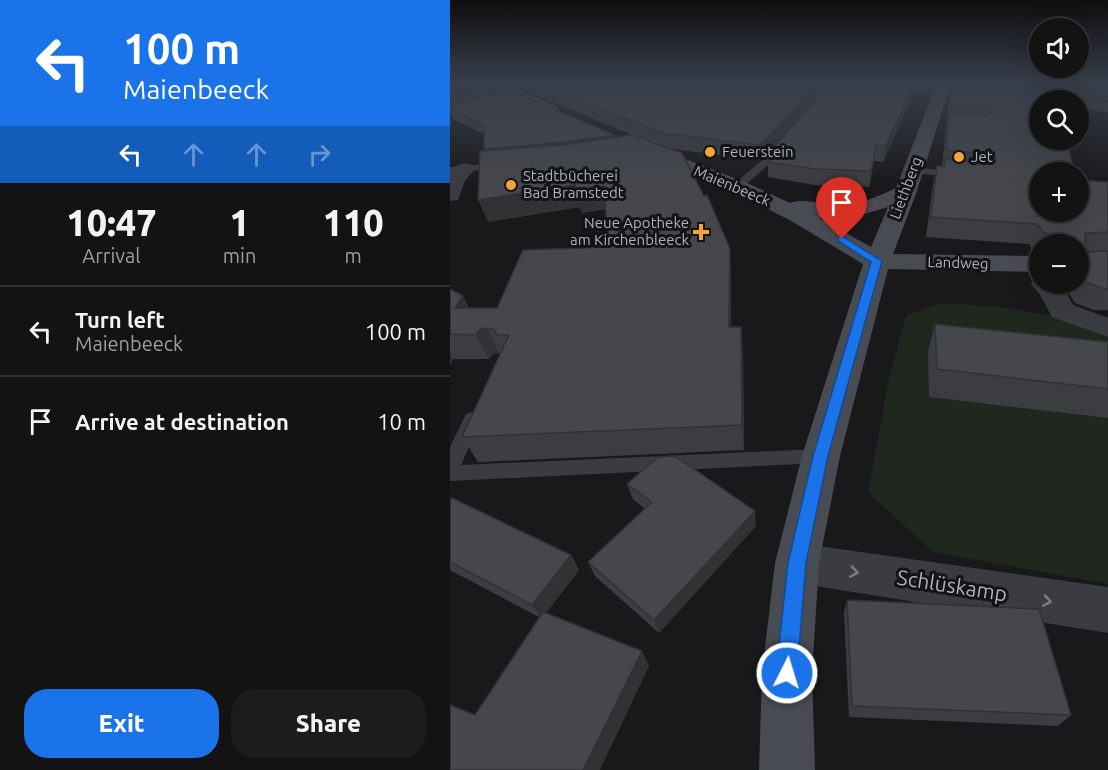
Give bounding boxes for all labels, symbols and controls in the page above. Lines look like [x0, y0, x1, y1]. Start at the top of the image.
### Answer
map controls [1029, 18, 1089, 294]
button: sound [1029, 18, 1089, 78]
icon: left [24, 24, 102, 102]
text: 100 m [123, 25, 240, 72]
text: Maienbeeck [123, 74, 269, 104]
button: search [1029, 90, 1089, 150]
icon: left [114, 138, 147, 171]
icon: ahead [177, 138, 210, 171]
icon: ahead [240, 138, 273, 171]
icon: right [303, 138, 336, 171]
place label: Feuerstein [722, 143, 794, 160]
marker: Feuerstein [703, 145, 717, 159]
place label: Jet [971, 148, 993, 165]
marker: Jet [952, 150, 966, 164]
street label: Liethberg [886, 154, 925, 221]
street label: Maienbeeck [692, 162, 773, 209]
button: + [1029, 162, 1089, 222]
place label: Stadtbücherei Bad Bramstedt [523, 167, 624, 201]
pin [816, 177, 867, 239]
marker: Stadtbücherei Bad Bramstedt [504, 178, 518, 192]
icon: arrive [825, 186, 858, 219]
text: 10:47 [66, 202, 156, 243]
text: 1 [229, 202, 250, 243]
text: 110 [323, 202, 384, 243]
place label: Neue Apotheke am Kirchenbleeck [570, 214, 689, 248]
marker: Neue Apotheke am Kirchenbleeck [694, 225, 708, 239]
button: − [1029, 234, 1089, 294]
text: Arrival [82, 244, 141, 267]
text: min [223, 244, 256, 267]
text: m [345, 244, 362, 267]
street label: Landweg [927, 253, 989, 272]
text: Turn left [75, 307, 165, 332]
icon: left [24, 315, 57, 348]
text: 100 m [365, 319, 426, 344]
text: Maienbeeck [75, 332, 183, 355]
icon: arrive [24, 405, 57, 438]
text: Arrive at destination [75, 409, 289, 434]
text: 10 m [377, 409, 426, 434]
street label: Schlüskamp [895, 564, 1009, 606]
one-way arrow [850, 565, 859, 577]
one-way arrow [1043, 594, 1052, 606]
position arrow [755, 641, 819, 705]
button: Exit [24, 689, 219, 758]
button: Share [231, 689, 426, 758]

